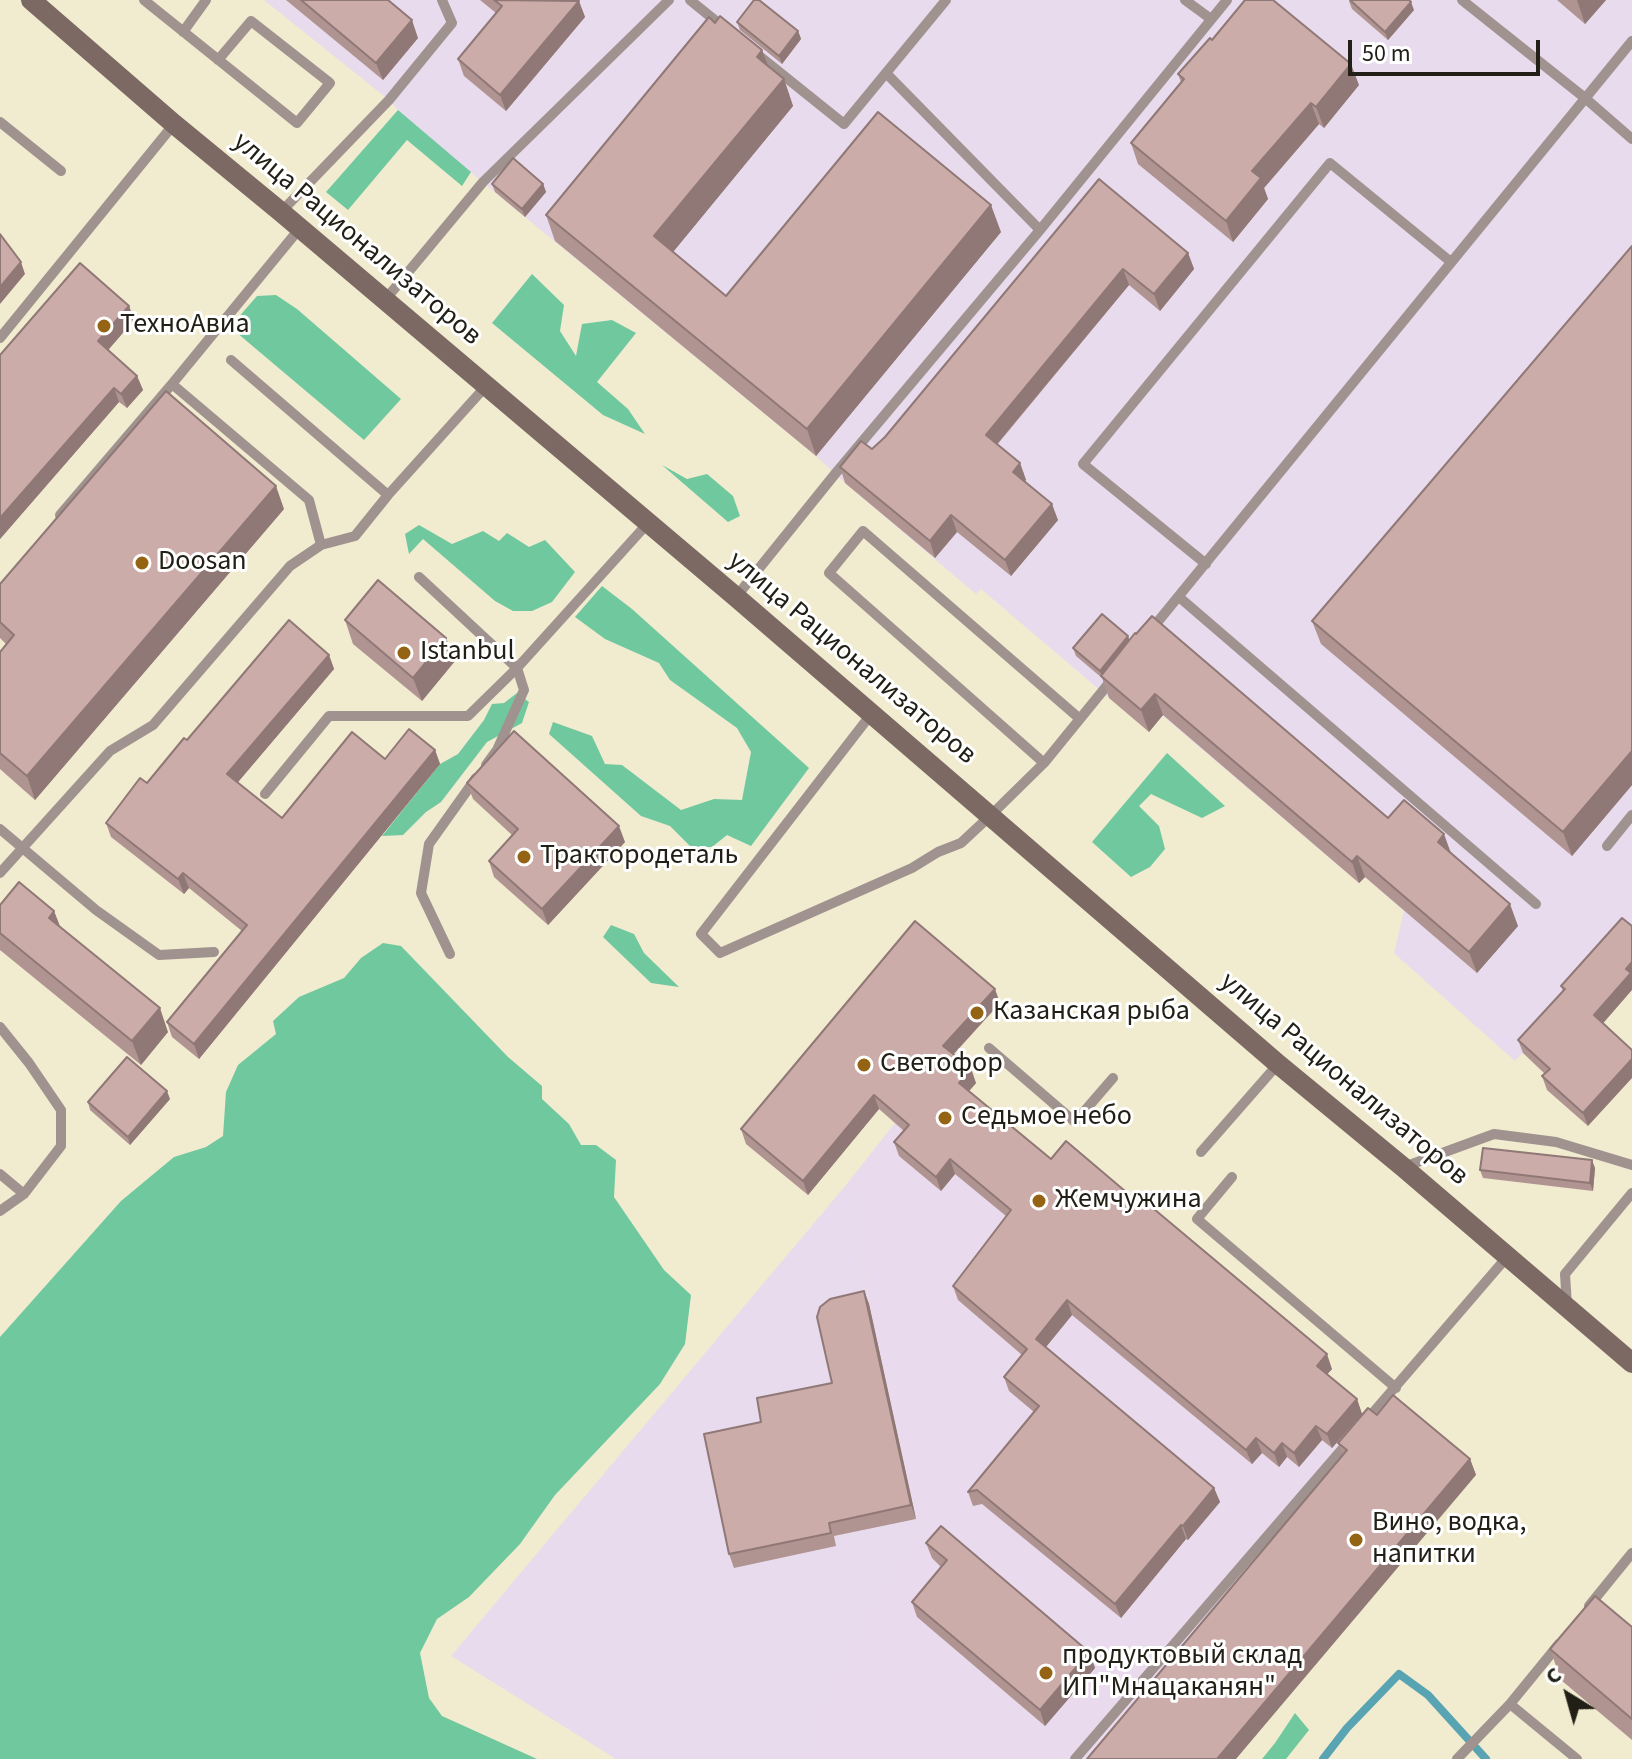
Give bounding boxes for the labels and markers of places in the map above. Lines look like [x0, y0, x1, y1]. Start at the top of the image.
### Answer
place label: ТехноАвиа [120, 309, 250, 343]
marker: ТехноАвиа [95, 317, 113, 335]
place label: Doosan [158, 546, 247, 580]
marker: Doosan [133, 554, 151, 572]
place label: Istanbul [420, 636, 515, 670]
marker: Istanbul [395, 644, 413, 662]
place label: Трактородеталь [540, 840, 738, 874]
marker: Трактородеталь [515, 848, 533, 866]
place label: Казанская рыба [993, 996, 1190, 1030]
marker: Казанская рыба [968, 1004, 986, 1022]
place label: Светофор [880, 1048, 1003, 1082]
marker: Светофор [855, 1056, 873, 1074]
place label: Седьмое небо [961, 1101, 1132, 1135]
marker: Седьмое небо [936, 1109, 954, 1127]
place label: Жемчужина [1055, 1184, 1202, 1218]
marker: Жемчужина [1030, 1192, 1048, 1210]
place label: Вино, водка, напитки [1372, 1507, 1526, 1573]
marker: Вино, водка, напитки [1347, 1531, 1365, 1549]
place label: продуктовый склад ИП"Мнацаканян" [1062, 1640, 1302, 1706]
marker: продуктовый склад ИП"Мнацаканян" [1037, 1664, 1055, 1682]

